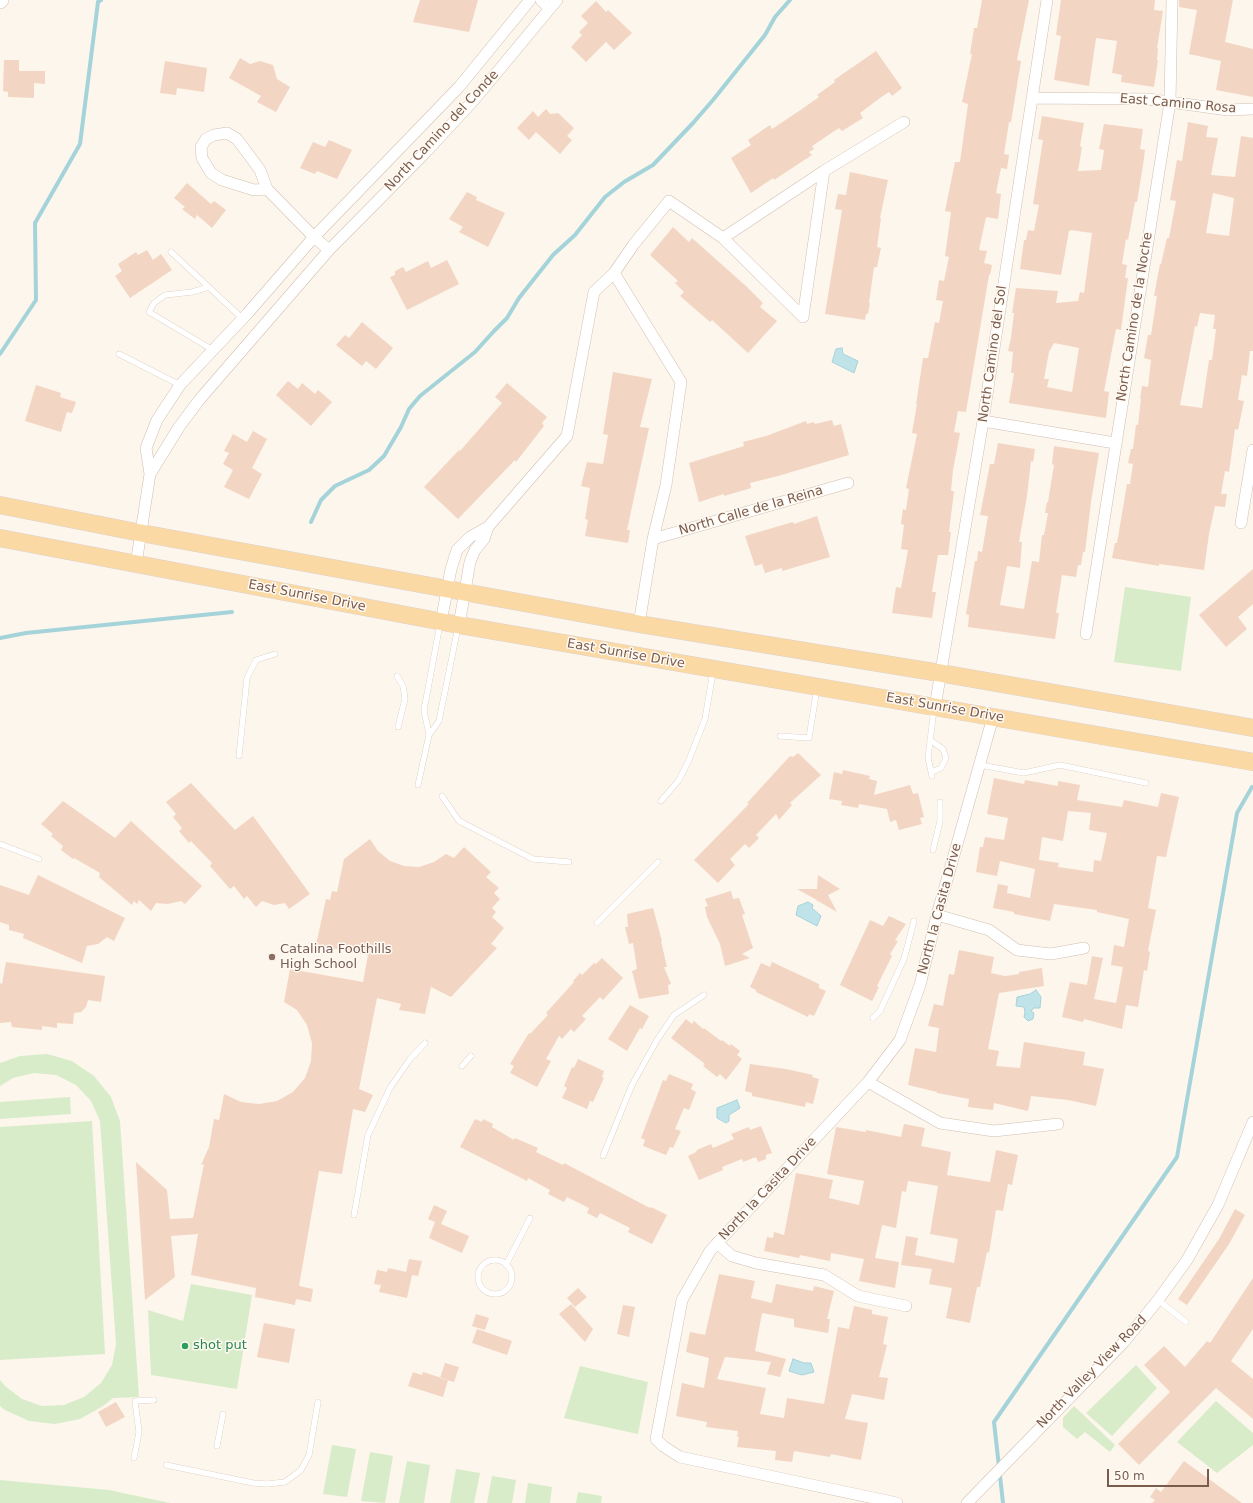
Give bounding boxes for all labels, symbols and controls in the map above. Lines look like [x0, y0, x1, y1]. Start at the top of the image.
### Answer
street label: North Camino del Conde [382, 67, 502, 195]
street label: East Camino Rosa [1119, 91, 1237, 117]
street label: North Camino de la Noche [1114, 231, 1156, 403]
street label: North Camino del Sol [976, 285, 1010, 423]
street label: North Calle de la Reina [677, 483, 825, 539]
street label: East Sunrise Drive [247, 577, 367, 615]
street label: East Sunrise Drive [566, 636, 686, 672]
street label: East Sunrise Drive [885, 690, 1005, 726]
street label: North la Casita Drive [915, 842, 965, 976]
place label: Catalina Foothills High School [280, 942, 392, 973]
marker: Catalina Foothills High School [267, 952, 277, 962]
street label: North la Casita Drive [716, 1134, 820, 1244]
street label: North Valley View Road [1034, 1312, 1150, 1432]
place label: shot put [193, 1338, 247, 1354]
marker: shot put [180, 1341, 190, 1351]
scale bar [1109, 1461, 1211, 1487]
text: 50 m [1114, 1469, 1145, 1483]

